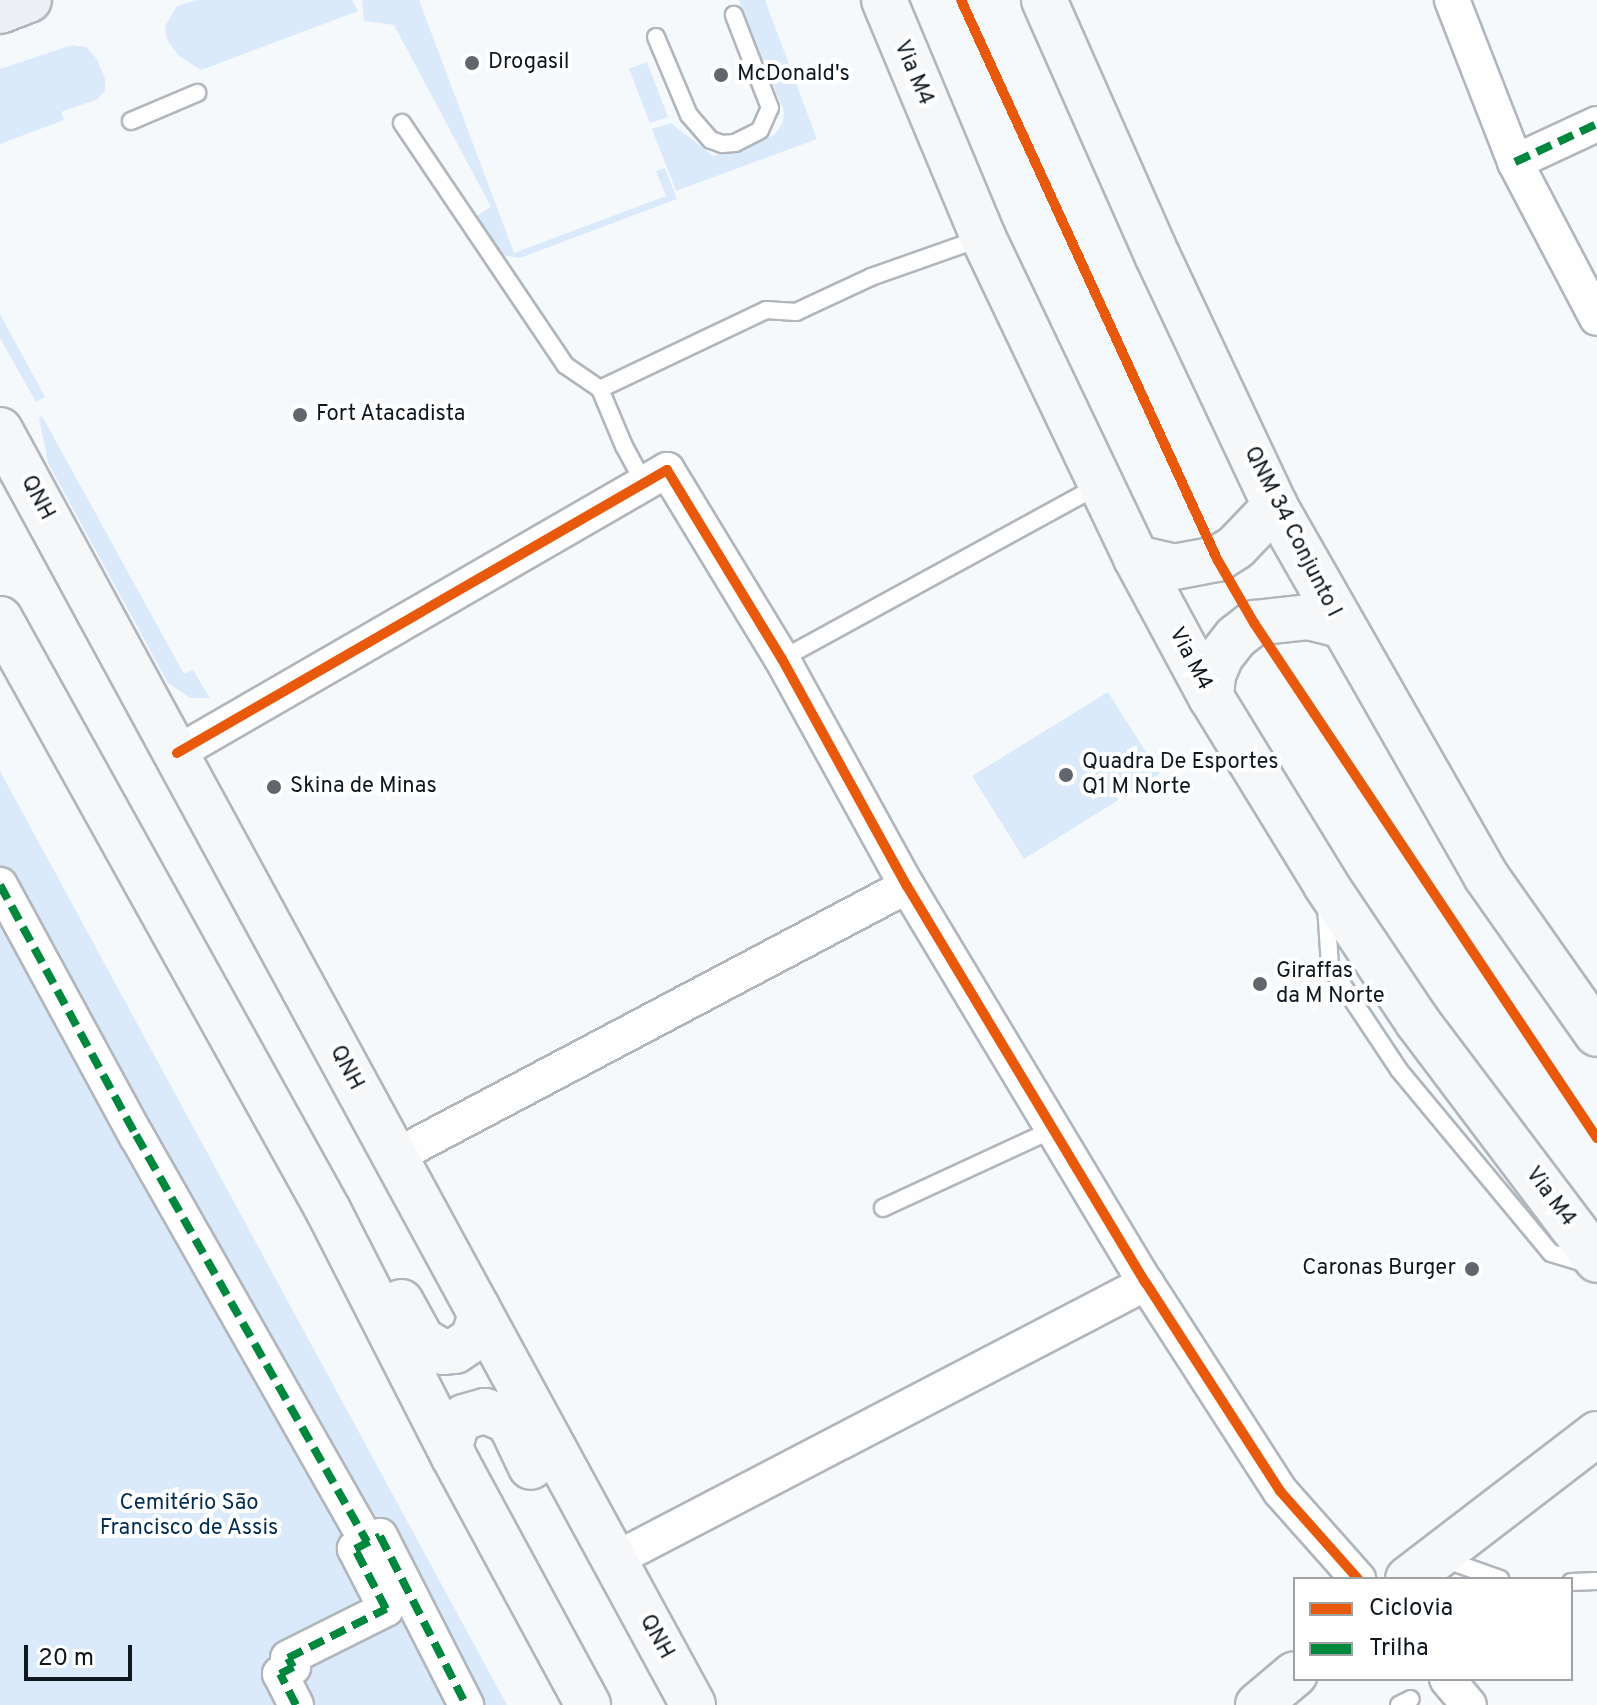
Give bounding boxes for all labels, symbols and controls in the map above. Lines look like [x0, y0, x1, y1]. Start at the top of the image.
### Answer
street label: Via M4 [888, 37, 938, 109]
place label: Drogasil [488, 50, 570, 76]
marker: Drogasil [463, 54, 481, 72]
place label: McDonald's [737, 62, 850, 88]
marker: McDonald's [712, 66, 730, 84]
place label: Fort Atacadista [316, 402, 466, 428]
marker: Fort Atacadista [291, 406, 309, 424]
street label: QNM 34 Conjunto I [1238, 442, 1346, 622]
street label: QNH [14, 471, 60, 525]
street label: Via M4 [1162, 623, 1218, 695]
place label: Quadra De Esportes Q1 M Norte [1082, 749, 1278, 800]
marker: Quadra De Esportes Q1 M Norte [1057, 766, 1075, 784]
place label: Skina de Minas [290, 774, 437, 800]
marker: Skina de Minas [265, 778, 283, 796]
place label: Giraffas da M Norte [1276, 958, 1385, 1010]
marker: Giraffas da M Norte [1251, 975, 1269, 993]
street label: QNH [323, 1041, 369, 1095]
street label: Via M4 [1519, 1162, 1581, 1232]
place label: Caronas Burger [1302, 1256, 1456, 1282]
marker: Caronas Burger [1463, 1260, 1481, 1278]
park label: Cemitério São Francisco de Assis [99, 1490, 279, 1542]
legend [1293, 1577, 1573, 1681]
text: Ciclovia [1369, 1594, 1453, 1624]
street label: QNH [633, 1610, 679, 1664]
scale bar [28, 1629, 136, 1679]
text: Trilha [1369, 1634, 1429, 1664]
text: 20 m [38, 1644, 94, 1674]

